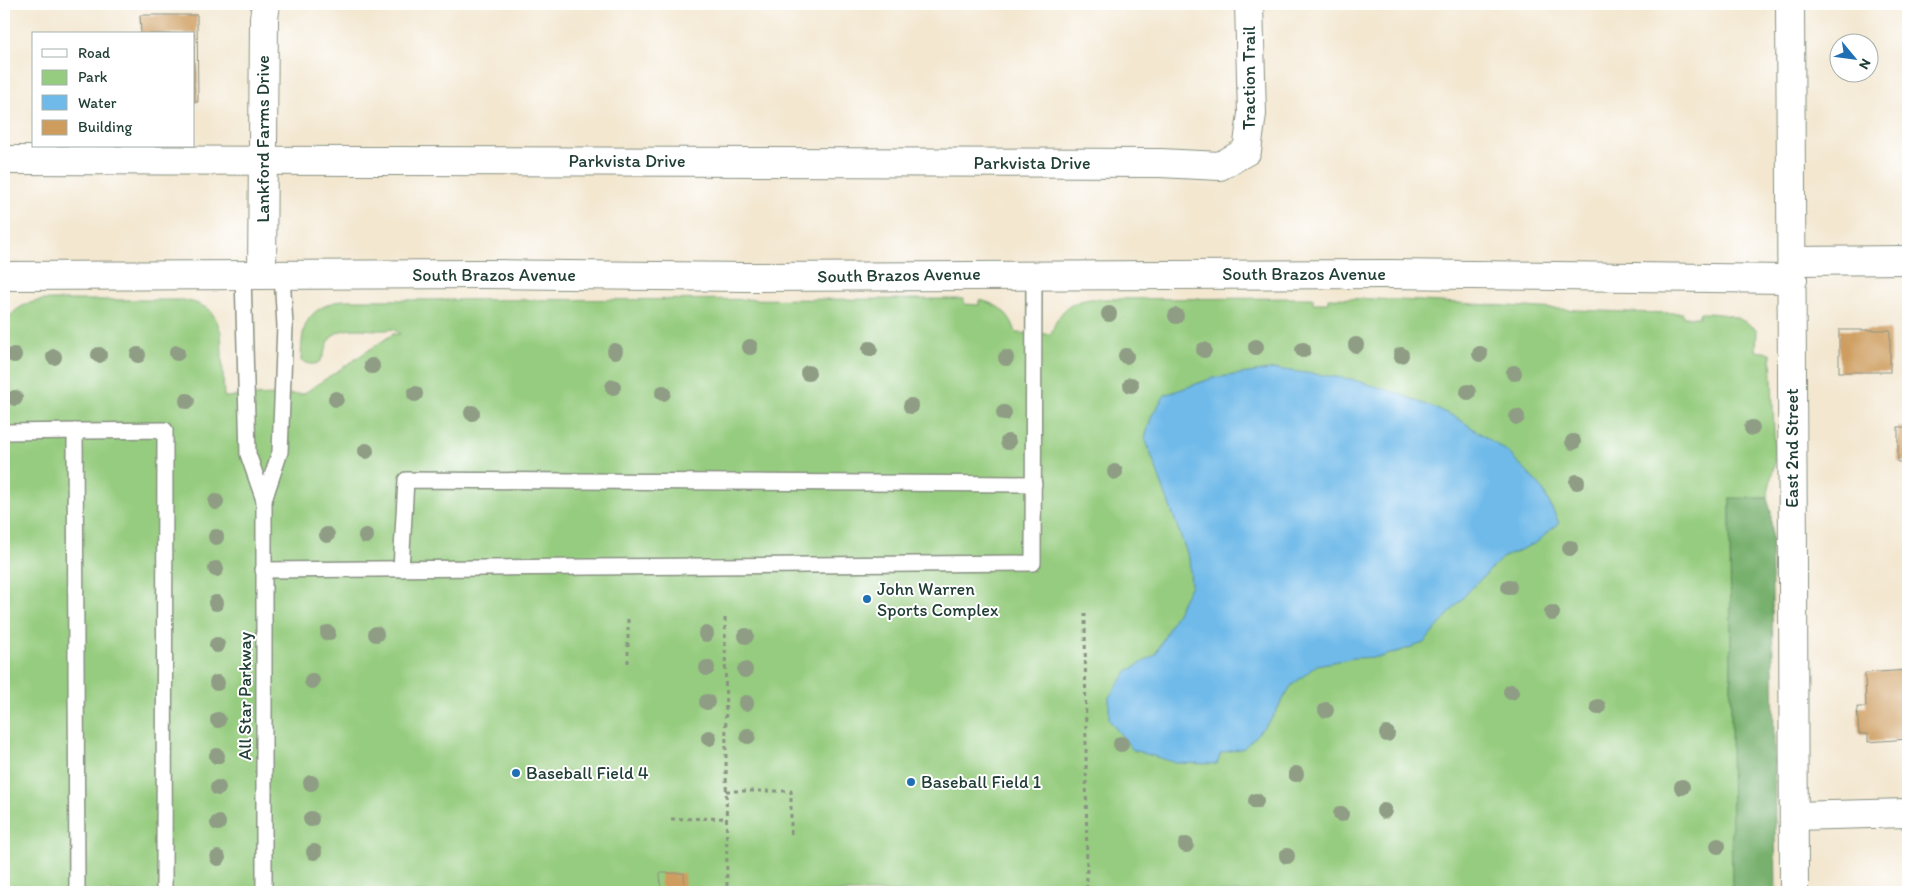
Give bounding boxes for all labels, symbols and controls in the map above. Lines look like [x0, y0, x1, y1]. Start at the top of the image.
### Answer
street label: Traction Trail [1238, 26, 1260, 130]
legend [32, 32, 195, 148]
north arrow [1830, 32, 1880, 82]
text: Road [78, 44, 111, 62]
street label: Lankford Farms Drive [252, 55, 274, 223]
text: N [1855, 56, 1875, 72]
text: Park [78, 68, 108, 86]
text: Water [78, 94, 117, 112]
text: Building [78, 118, 132, 136]
street label: Parkvista Drive [568, 150, 686, 172]
street label: Parkvista Drive [973, 152, 1091, 174]
street label: South Brazos Avenue [817, 263, 981, 287]
street label: South Brazos Avenue [1222, 263, 1386, 285]
street label: South Brazos Avenue [412, 264, 576, 286]
street label: East 2nd Street [1781, 388, 1803, 508]
place label: John Warren Sports Complex [877, 578, 999, 621]
marker: John Warren Sports Complex [861, 593, 873, 605]
street label: All Star Parkway [234, 631, 256, 760]
place label: Baseball Field 4 [526, 762, 649, 784]
marker: Baseball Field 4 [510, 767, 522, 779]
place label: Baseball Field 1 [921, 771, 1041, 793]
marker: Baseball Field 1 [905, 776, 917, 788]

